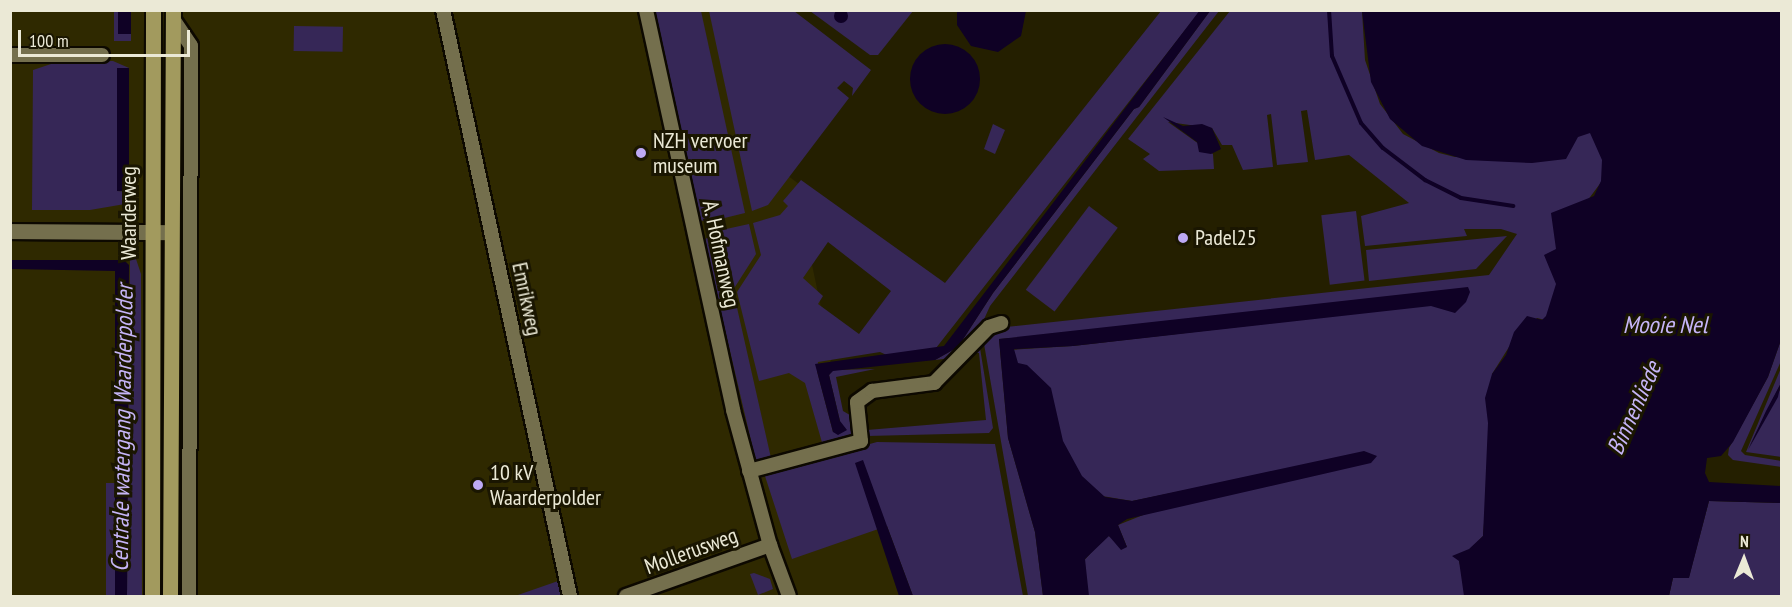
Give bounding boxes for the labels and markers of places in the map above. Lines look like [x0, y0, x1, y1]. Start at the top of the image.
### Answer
place label: NZH vervoer museum [653, 127, 748, 178]
marker: NZH vervoer museum [634, 146, 648, 160]
place label: Padel25 [1195, 225, 1257, 251]
marker: Padel25 [1176, 231, 1190, 245]
place label: 10 kV Waarderpolder [490, 459, 601, 511]
marker: 10 kV Waarderpolder [471, 478, 485, 492]

